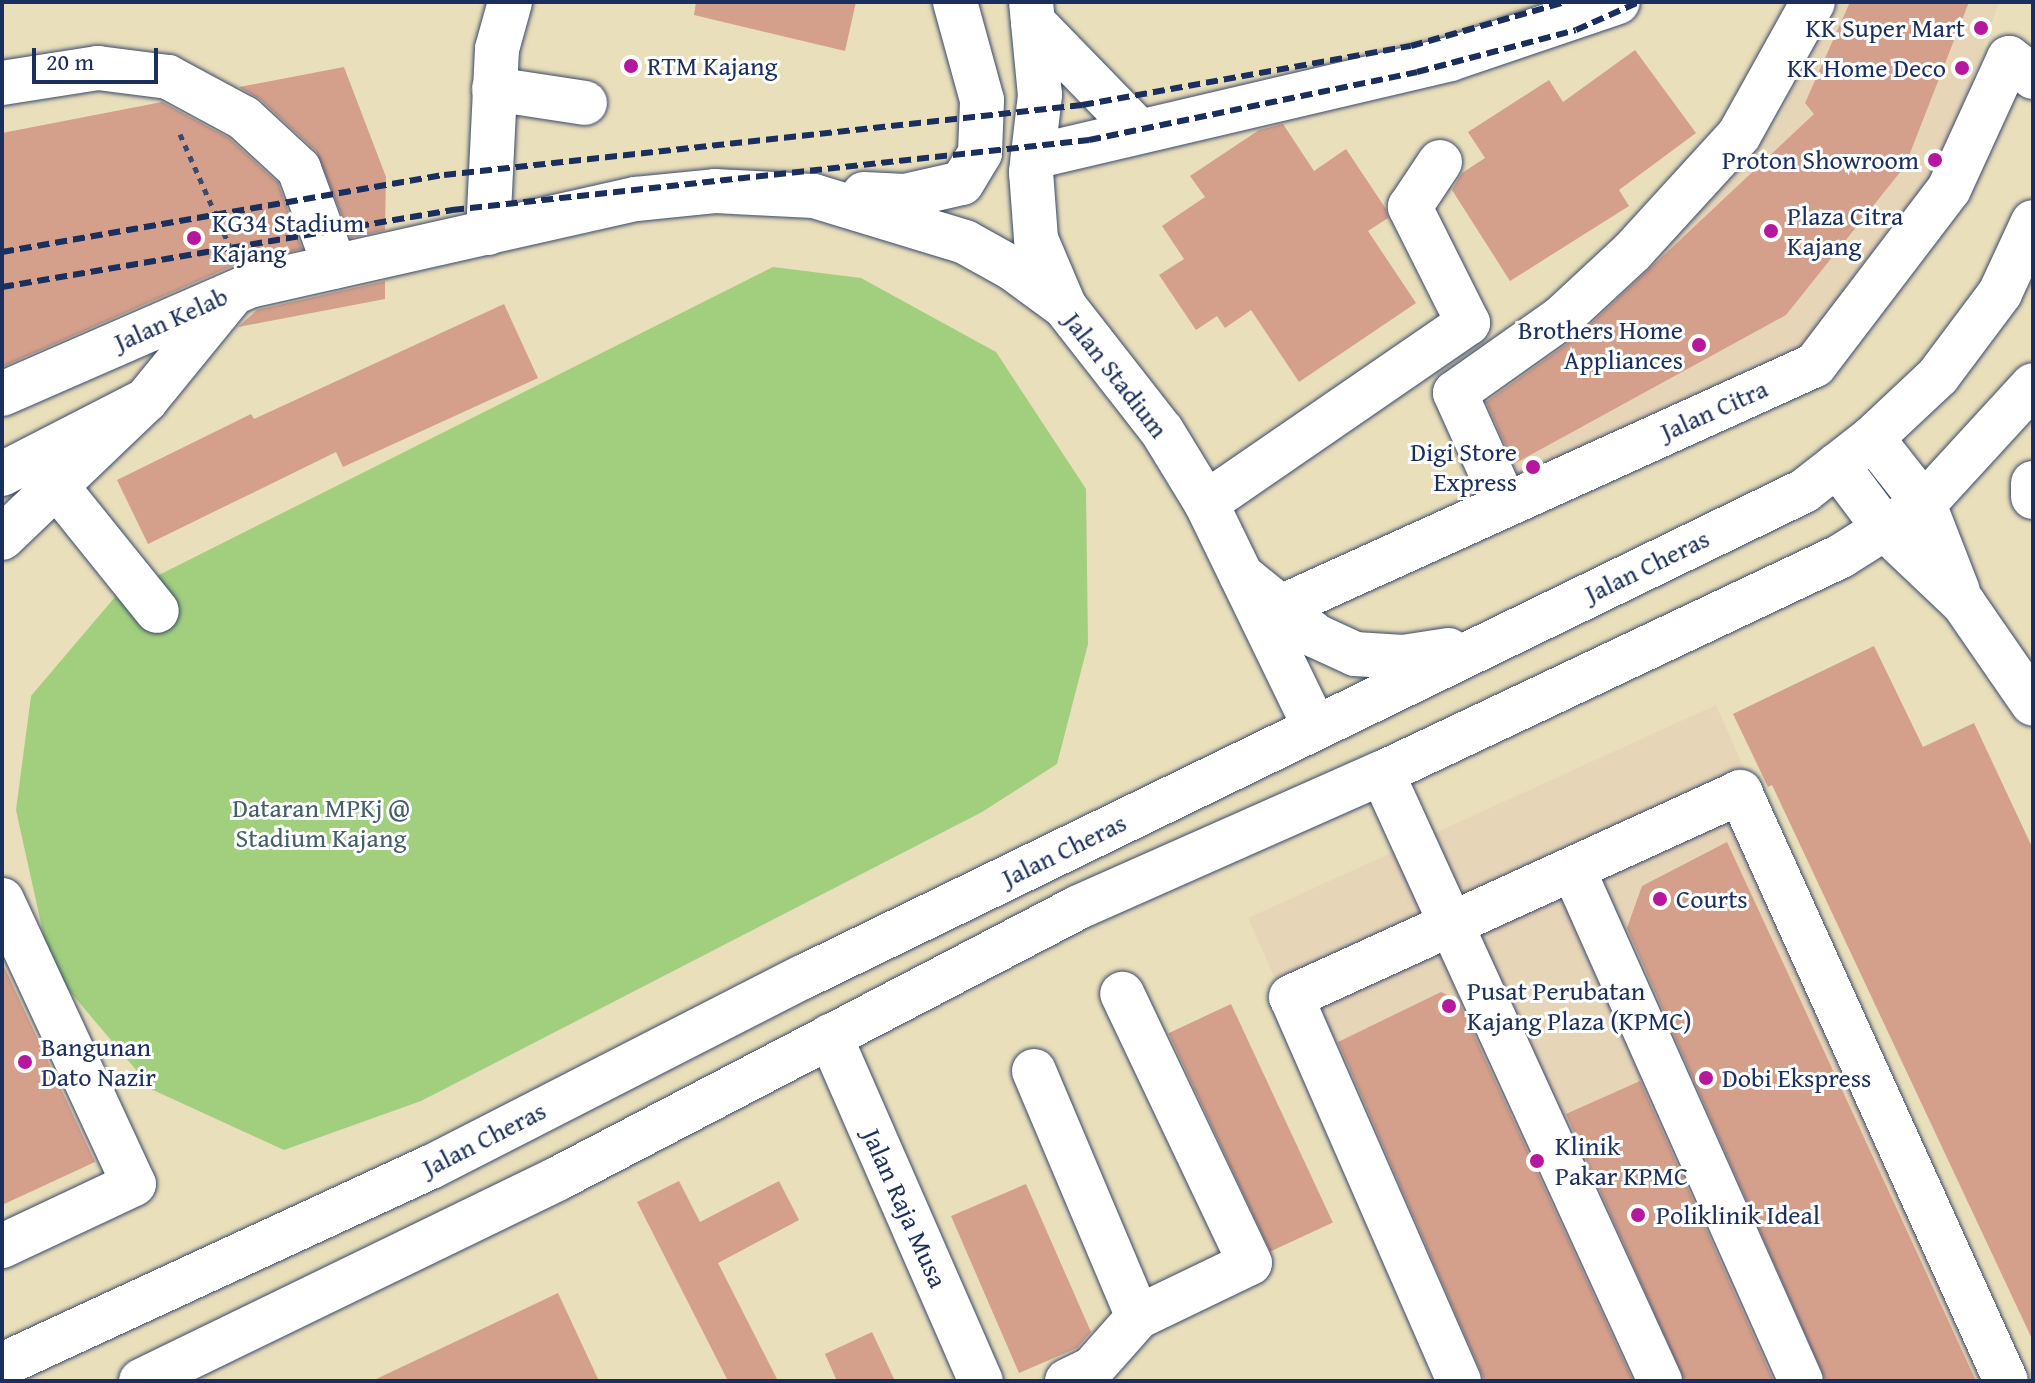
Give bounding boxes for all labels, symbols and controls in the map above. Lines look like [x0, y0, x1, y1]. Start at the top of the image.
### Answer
place label: KK Super Mart [1806, 12, 1965, 44]
marker: KK Super Mart [1972, 19, 1990, 37]
scale bar [36, 32, 162, 82]
text: 20 m [46, 44, 94, 79]
place label: RTM Kajang [647, 50, 778, 82]
place label: KK Home Deco [1787, 52, 1946, 84]
marker: RTM Kajang [622, 57, 640, 75]
marker: KK Home Deco [1953, 59, 1971, 77]
place label: Proton Showroom [1722, 144, 1919, 176]
marker: Proton Showroom [1926, 151, 1944, 169]
place label: Plaza Citra Kajang [1787, 200, 1903, 262]
place label: KG34 Stadium Kajang [212, 207, 364, 268]
marker: Plaza Citra Kajang [1762, 222, 1780, 240]
marker: KG34 Stadium Kajang [183, 227, 205, 249]
street label: Jalan Kelab [109, 280, 233, 358]
street label: Jalan Stadium [1057, 306, 1175, 444]
place label: Brothers Home Appliances [1518, 314, 1683, 376]
marker: Brothers Home Appliances [1690, 336, 1708, 354]
street label: Jalan Citra [1656, 373, 1772, 447]
place label: Digi Store Express [1410, 436, 1517, 498]
marker: Digi Store Express [1524, 458, 1542, 476]
street label: Jalan Cheras [1580, 523, 1714, 609]
park label: Dataran MPKj @ Stadium Kajang [232, 792, 410, 854]
street label: Jalan Cheras [997, 807, 1131, 893]
place label: Courts [1676, 883, 1748, 915]
marker: Courts [1651, 890, 1669, 908]
place label: Pusat Perubatan Kajang Plaza (KPMC) [1467, 975, 1692, 1036]
marker: Pusat Perubatan Kajang Plaza (KPMC) [1438, 995, 1460, 1017]
place label: Bangunan Dato Nazir [41, 1031, 156, 1092]
marker: Bangunan Dato Nazir [16, 1053, 34, 1071]
place label: Dobi Ekspress [1722, 1062, 1871, 1094]
marker: Dobi Ekspress [1697, 1069, 1715, 1087]
street label: Jalan Cheras [417, 1095, 551, 1183]
street label: Jalan Raja Musa [856, 1124, 954, 1292]
place label: Klinik Pakar KPMC [1555, 1130, 1688, 1192]
marker: Klinik Pakar KPMC [1526, 1150, 1548, 1172]
place label: Poliklinik Ideal [1656, 1199, 1820, 1231]
marker: Poliklinik Ideal [1627, 1204, 1649, 1226]

